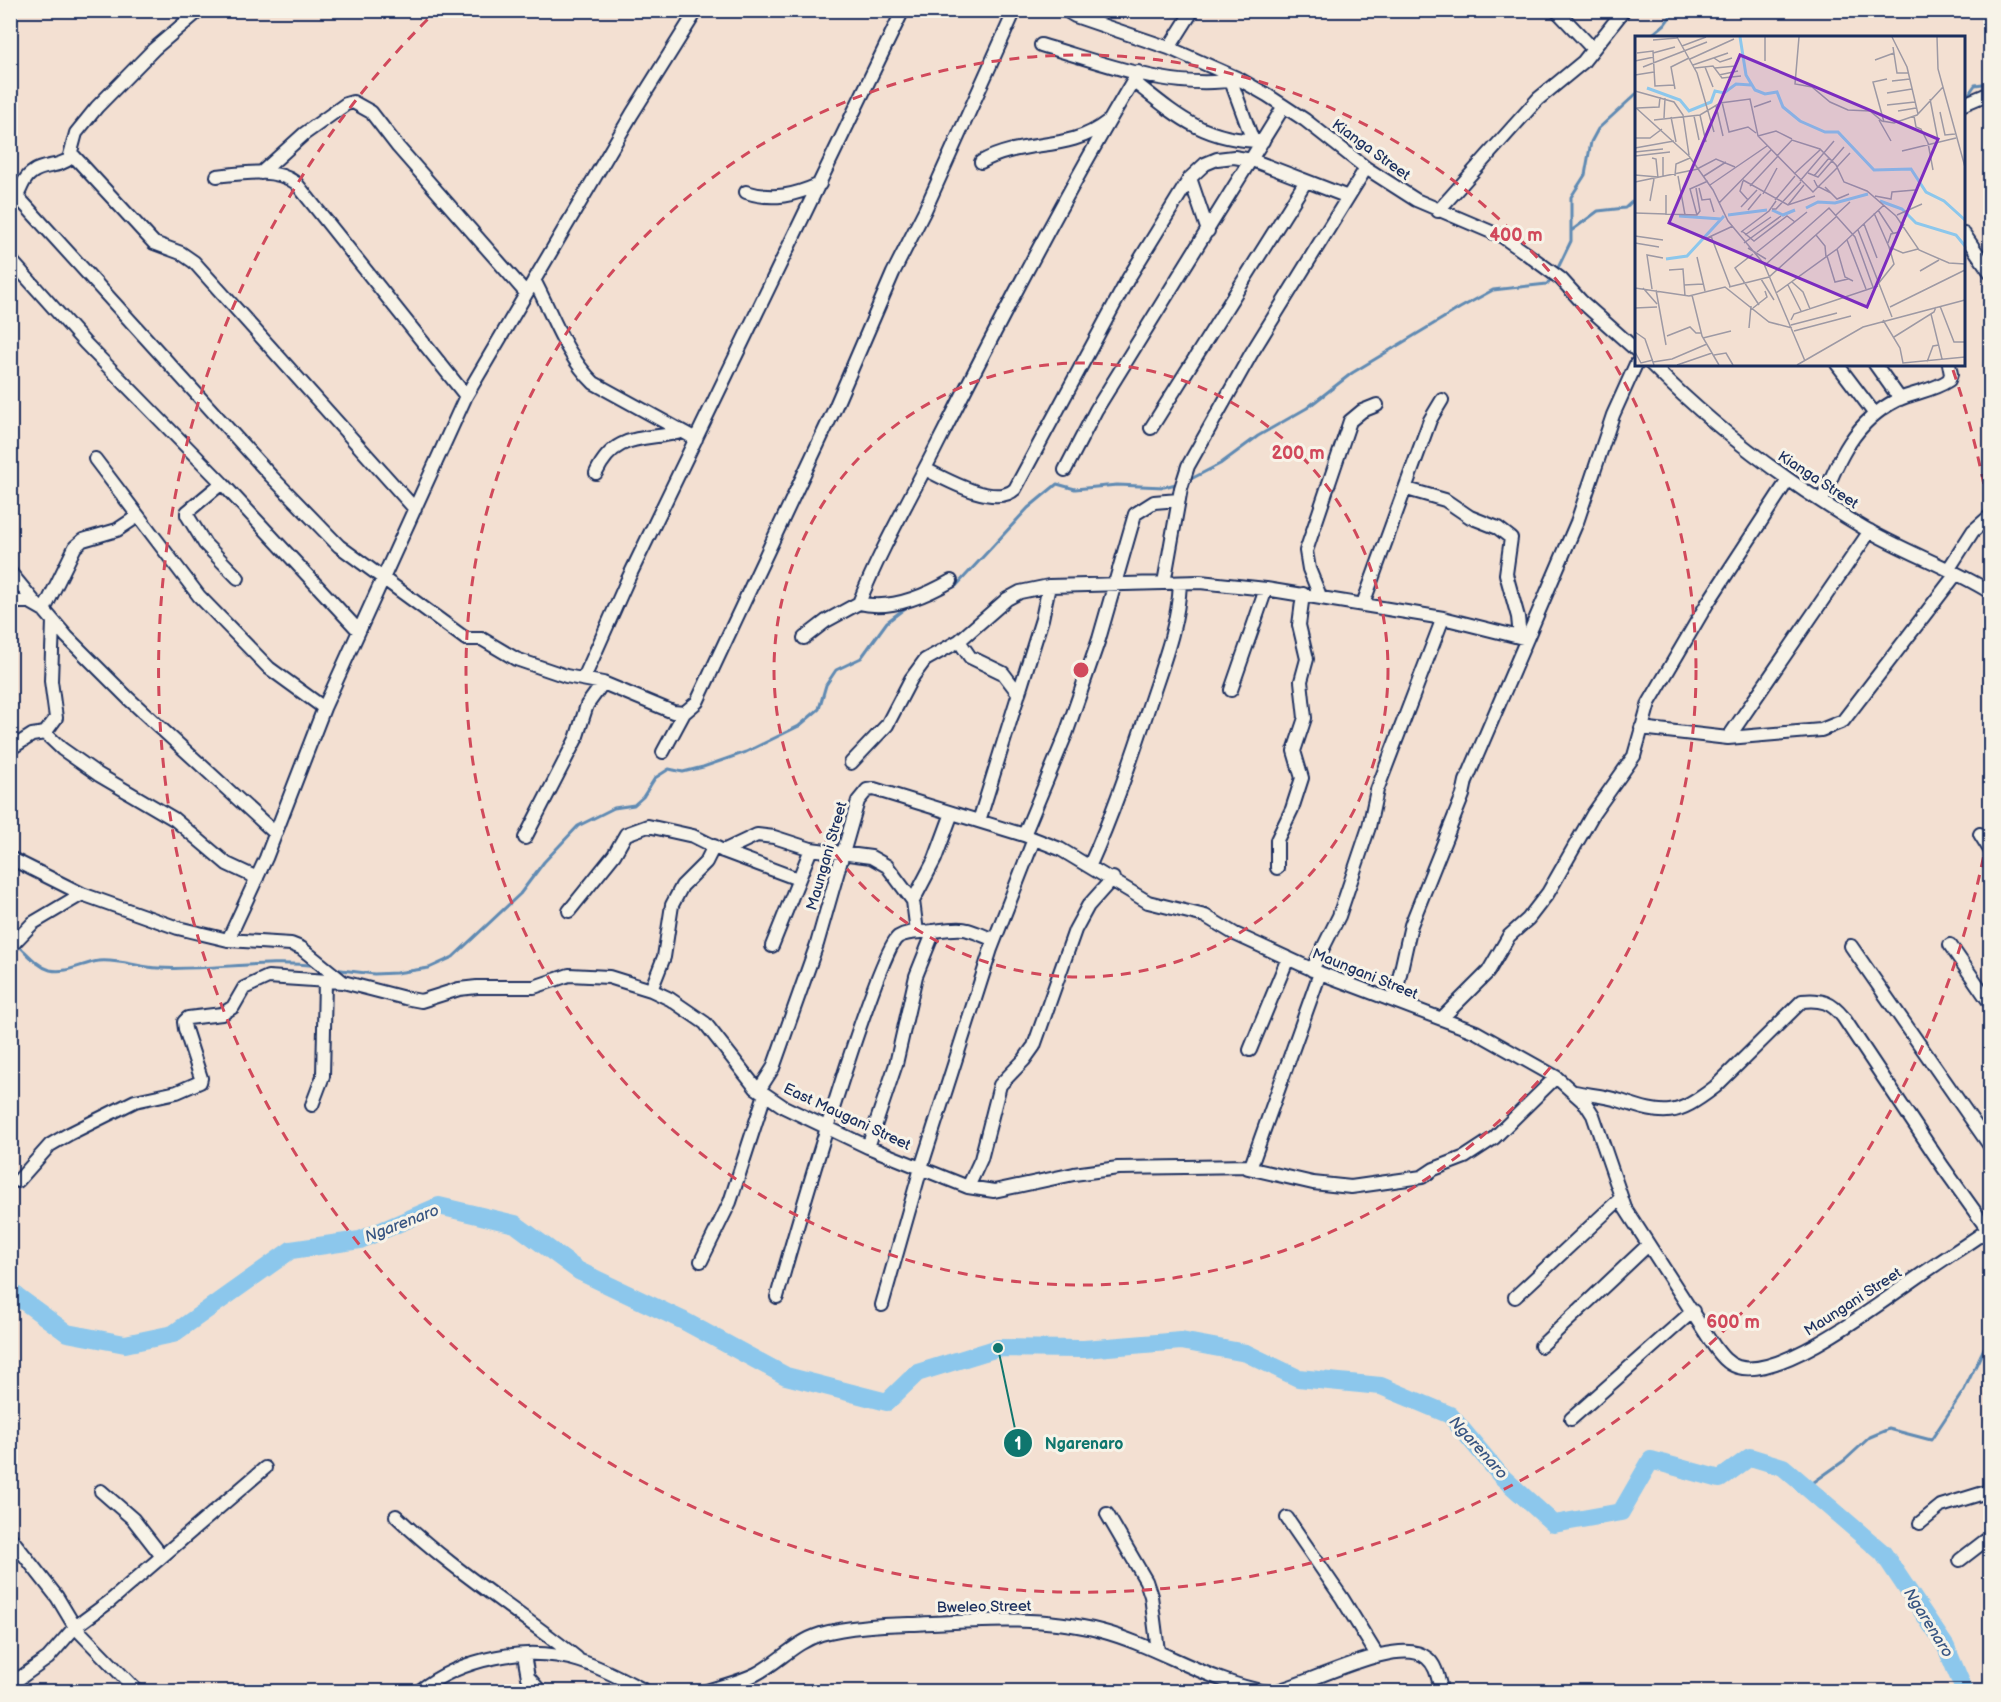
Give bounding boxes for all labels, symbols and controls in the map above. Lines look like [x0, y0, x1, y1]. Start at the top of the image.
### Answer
inset map [1635, 36, 1965, 366]
street label: Kianga Street [1328, 115, 1414, 185]
text: 400 m [1489, 225, 1543, 246]
text: 200 m [1271, 443, 1325, 464]
street label: Kianga Street [1774, 447, 1862, 513]
centre of rings [1071, 660, 1091, 680]
street label: Maungani Street [802, 799, 852, 913]
street label: Maungani Street [1309, 944, 1421, 1004]
street label: East Maugani Street [780, 1079, 914, 1155]
water label: Ngarenaro [362, 1201, 442, 1247]
street label: Maungani Street [1801, 1263, 1906, 1341]
text: 600 m [1706, 1312, 1760, 1333]
water label: Ngarenaro [1445, 1413, 1511, 1483]
callout: Ngarenaro [1003, 1426, 1136, 1460]
text: 1 [1014, 1434, 1022, 1455]
text: Ngarenaro [1045, 1435, 1123, 1454]
water label: Ngarenaro [1899, 1585, 1957, 1661]
street label: Bweleo Street [936, 1597, 1032, 1617]

